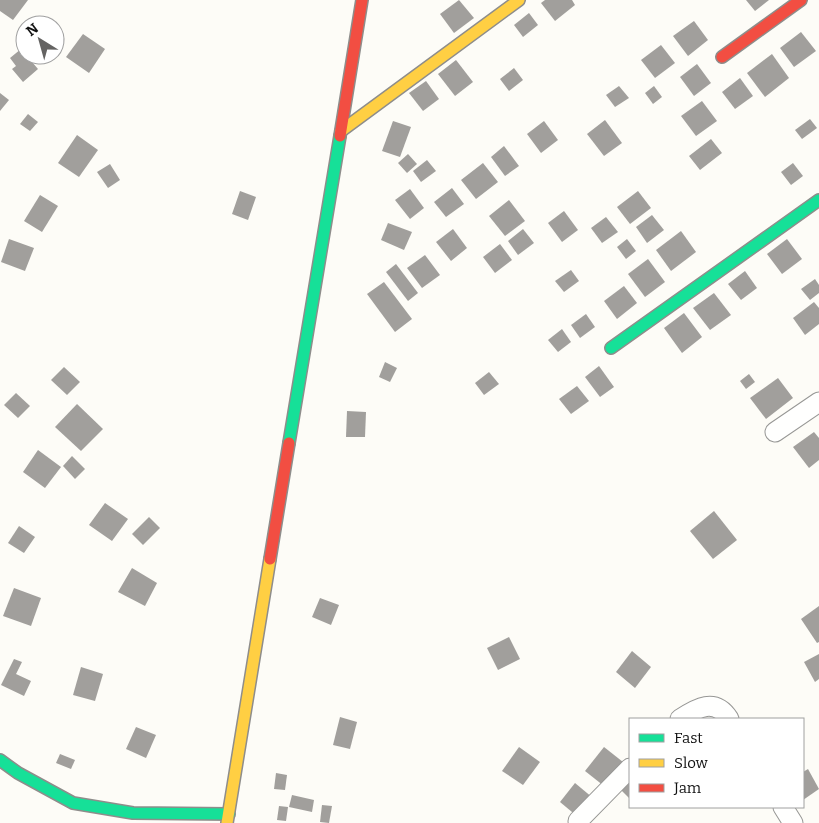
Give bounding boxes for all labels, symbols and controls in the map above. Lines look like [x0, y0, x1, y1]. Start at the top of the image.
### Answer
north arrow [15, 15, 65, 65]
text: N [23, 20, 42, 40]
legend [629, 718, 804, 808]
text: Fast [674, 729, 703, 747]
text: Slow [674, 754, 709, 772]
text: Jam [673, 779, 702, 797]

